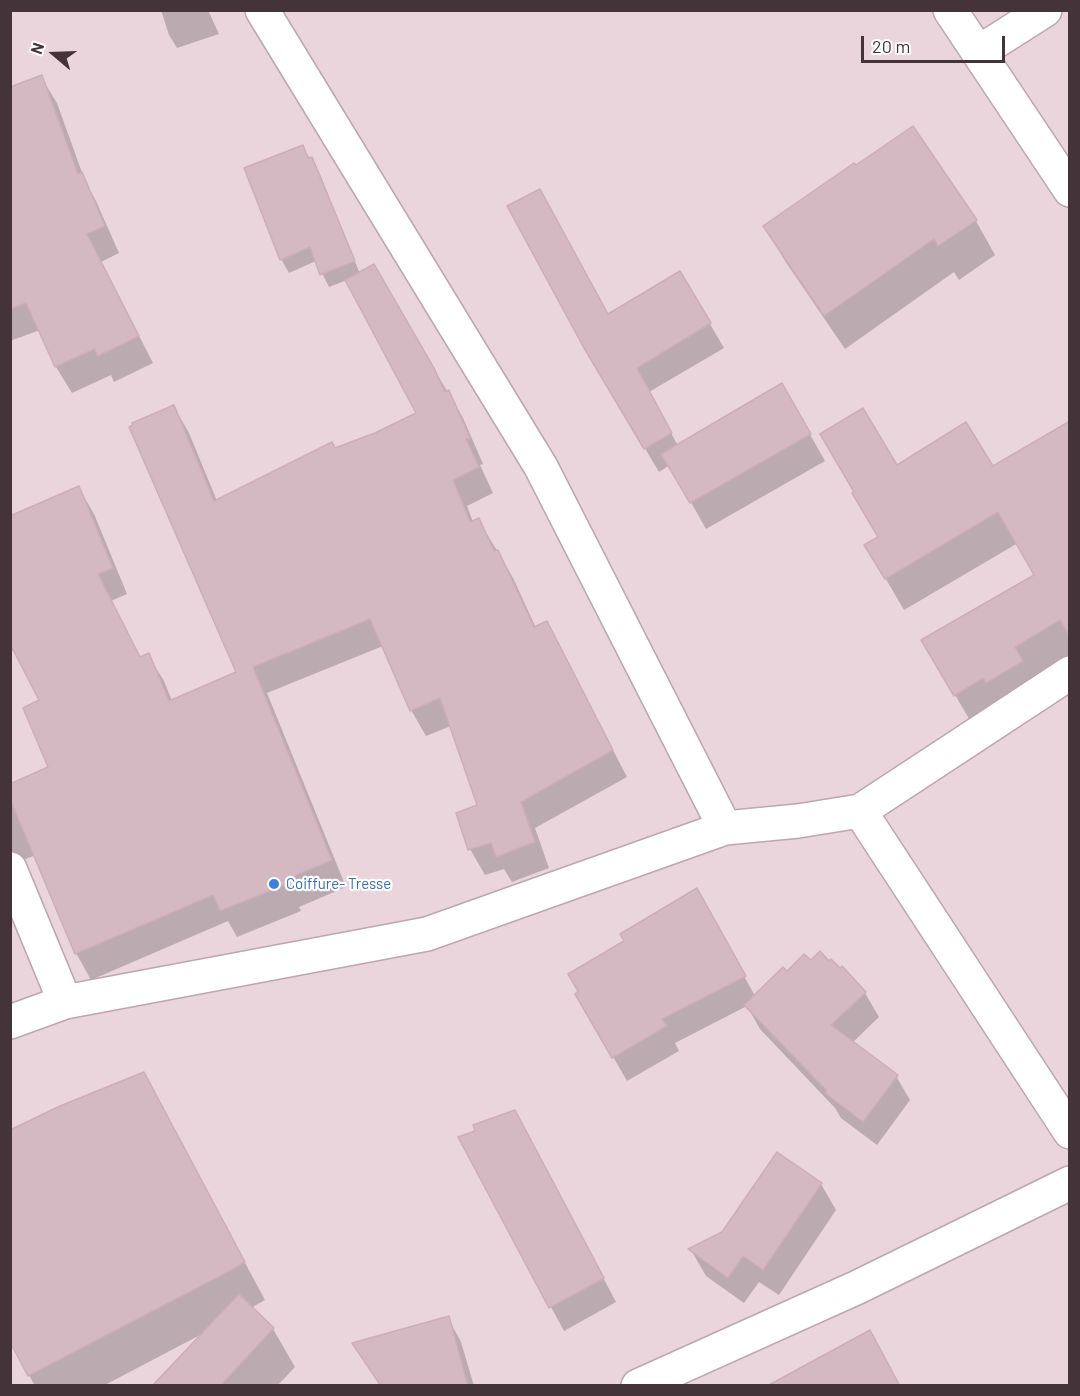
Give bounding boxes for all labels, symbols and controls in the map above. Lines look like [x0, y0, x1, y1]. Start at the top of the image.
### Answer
north arrow [24, 24, 84, 84]
scale bar [864, 24, 1008, 62]
text: 20 m [872, 35, 910, 57]
text: N [26, 40, 47, 56]
place label: Coiffure- Tresse [286, 875, 391, 893]
marker: Coiffure- Tresse [267, 877, 281, 891]

